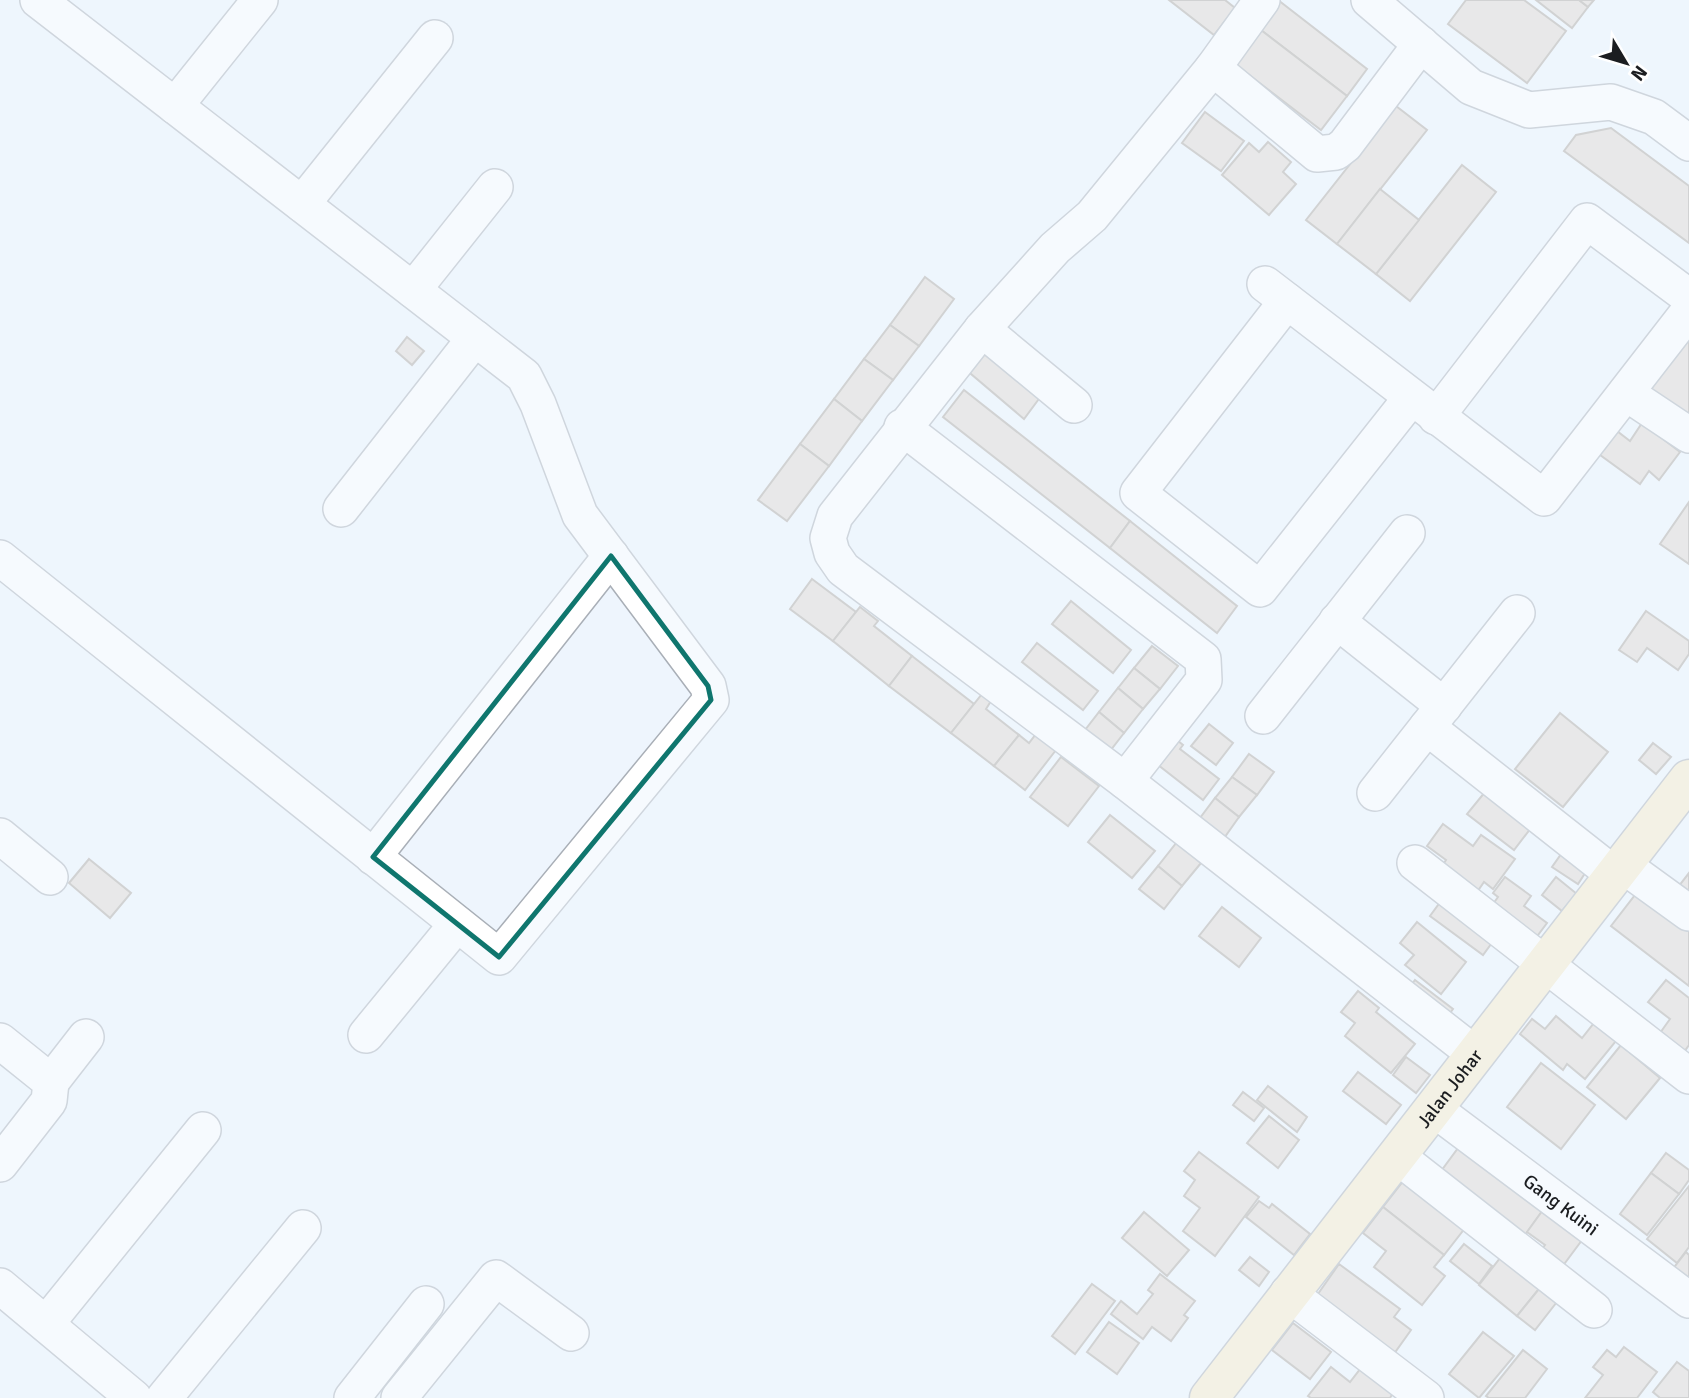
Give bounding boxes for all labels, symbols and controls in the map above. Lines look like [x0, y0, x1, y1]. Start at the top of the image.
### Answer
north arrow [1591, 28, 1661, 98]
text: N [1625, 60, 1652, 85]
street label: Jalan Johar [1412, 1045, 1488, 1133]
street label: Gang Kuini [1518, 1169, 1603, 1241]

